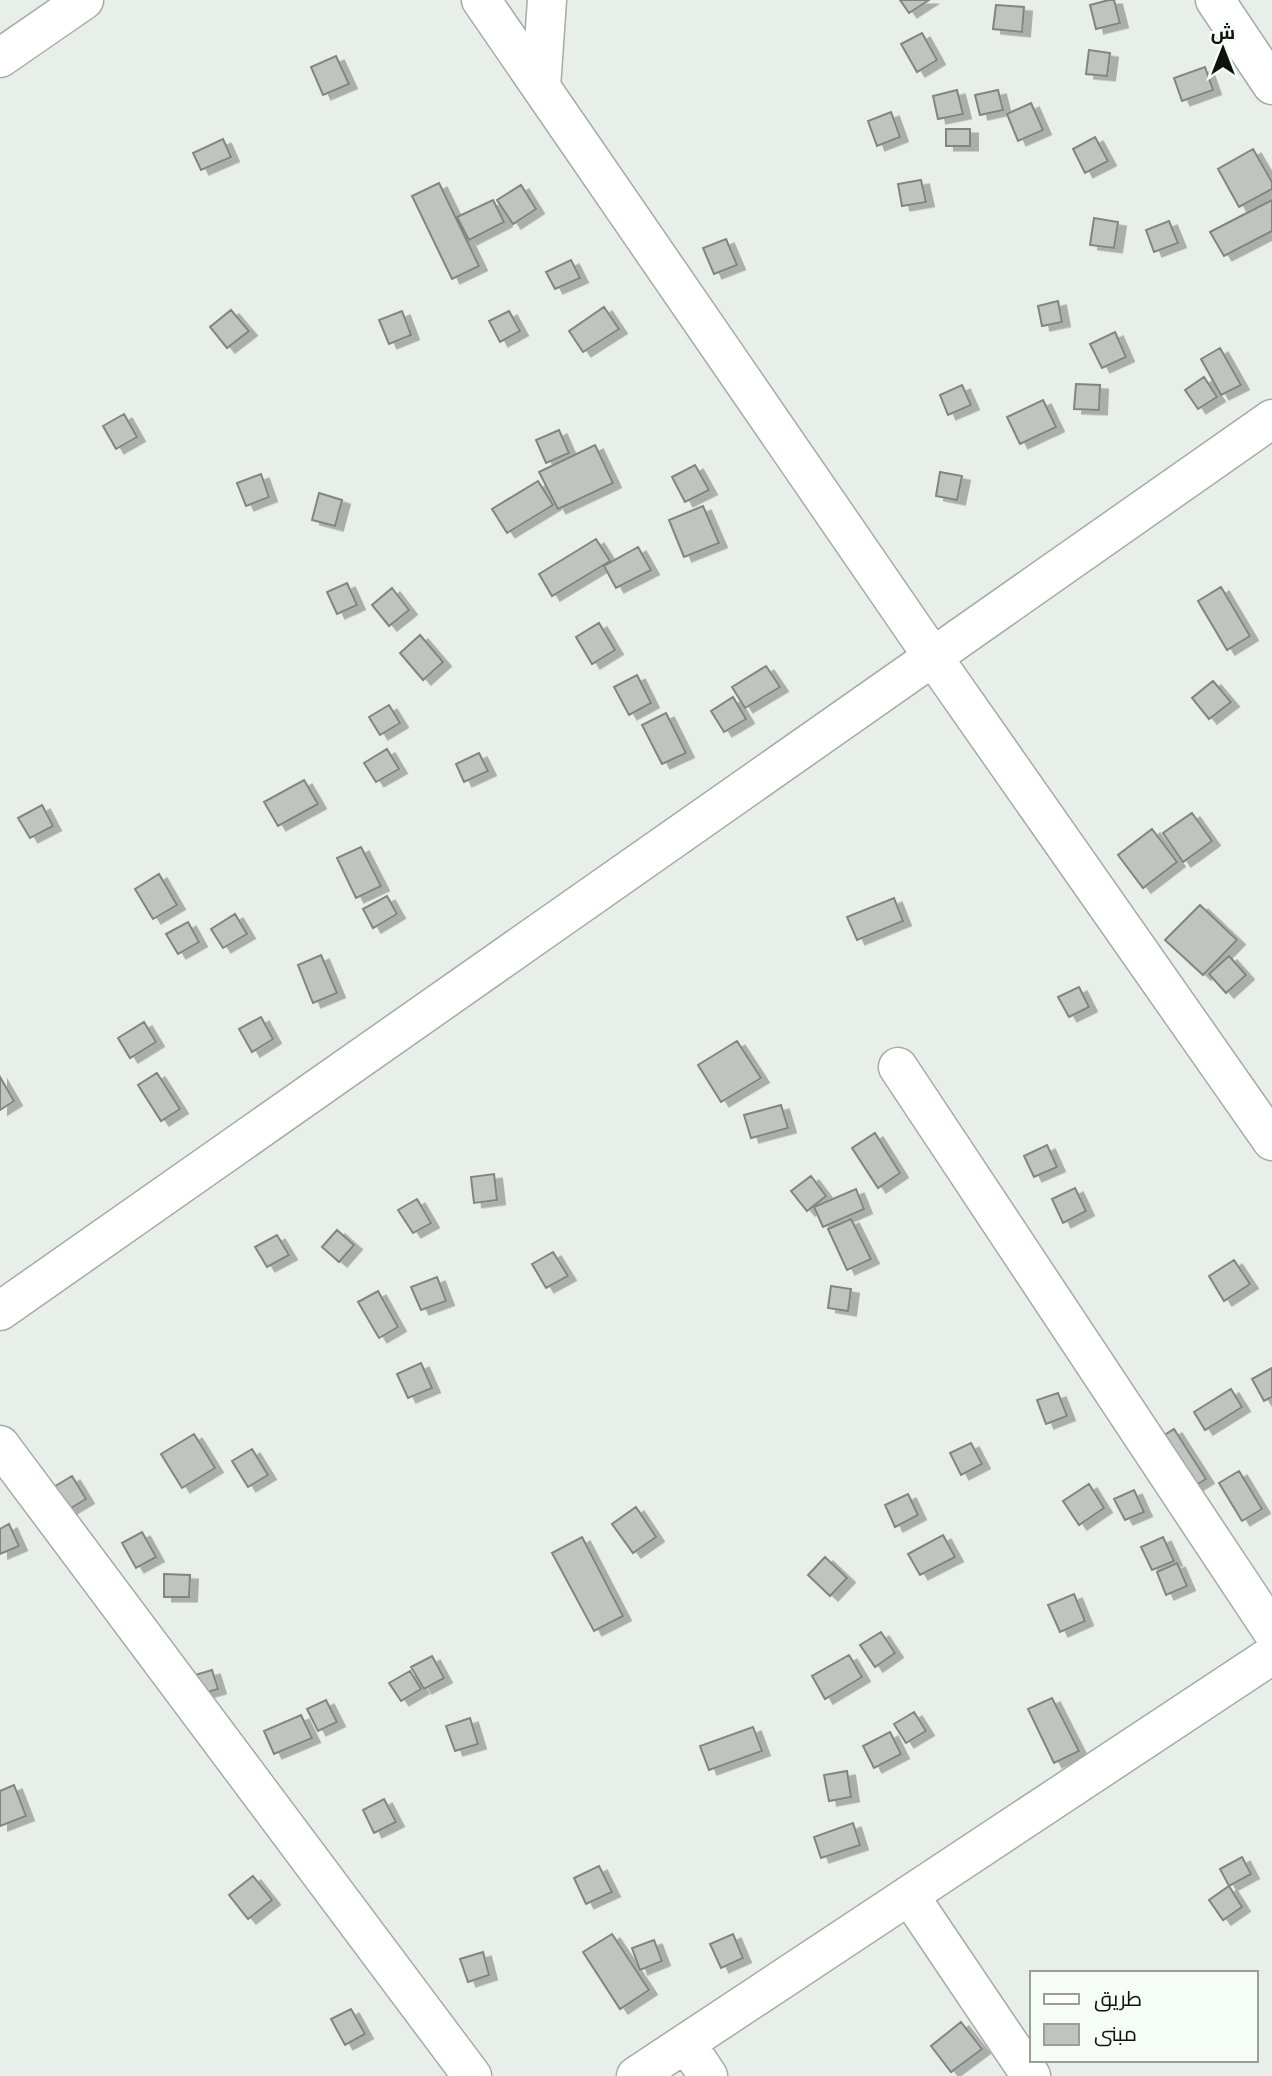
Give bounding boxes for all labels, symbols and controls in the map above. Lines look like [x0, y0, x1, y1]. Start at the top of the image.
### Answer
north arrow [1188, 14, 1258, 84]
text: ش [1211, 20, 1235, 44]
legend [1030, 1971, 1258, 2062]
text: طريق [1094, 1985, 1142, 2012]
text: مبنى [1094, 2020, 1137, 2047]

